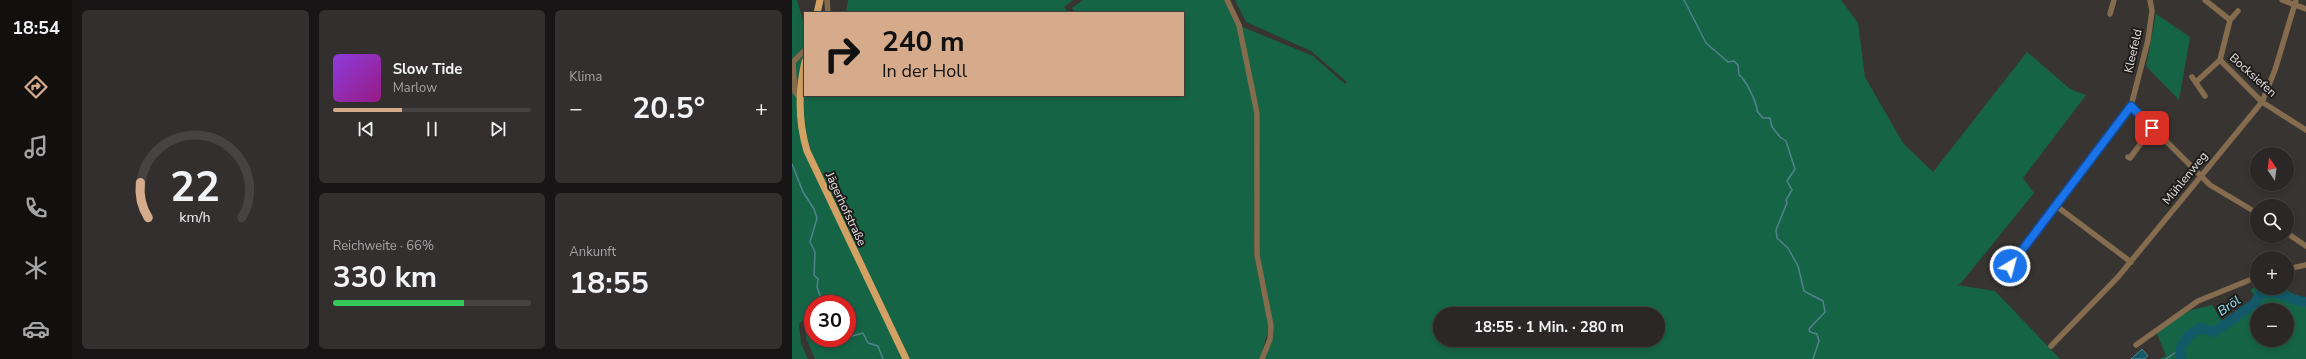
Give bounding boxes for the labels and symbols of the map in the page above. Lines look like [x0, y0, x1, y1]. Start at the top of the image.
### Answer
street label: Kleefeld [2120, 28, 2146, 74]
street label: Bocksiefen [2226, 50, 2280, 100]
pin [2135, 111, 2169, 145]
north arrow [2250, 147, 2294, 191]
street label: Mühlenweg [2159, 148, 2211, 208]
street label: Jägerhofstraße [822, 169, 870, 248]
position arrow [1989, 245, 2031, 287]
water label: Bröl [2214, 292, 2244, 320]
speed limit sign: 30 [804, 295, 856, 347]

